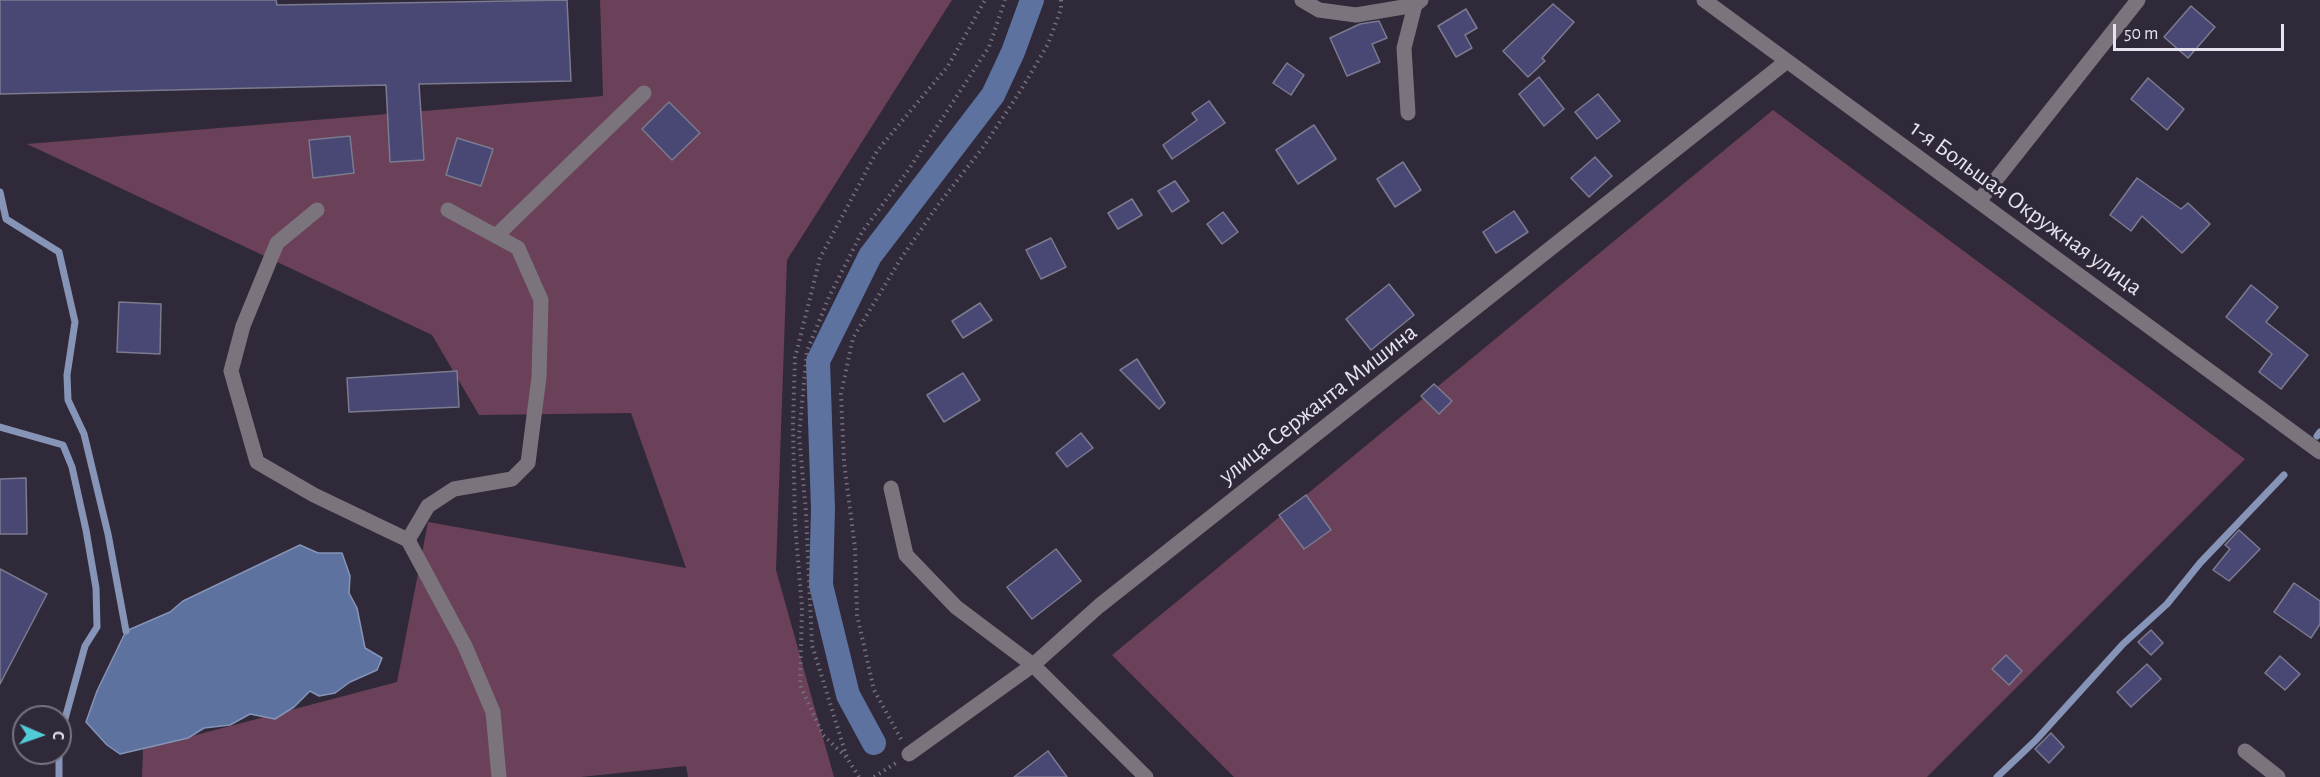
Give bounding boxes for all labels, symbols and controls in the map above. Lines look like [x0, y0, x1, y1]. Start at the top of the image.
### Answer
scale bar [2116, 12, 2287, 50]
text: 50 m [2124, 25, 2158, 43]
street label: 1-я Большая Окружная улица [1904, 114, 2148, 302]
street label: улица Сержанта Мишина [1213, 318, 1423, 490]
north arrow [12, 705, 72, 765]
text: С [50, 731, 66, 740]

